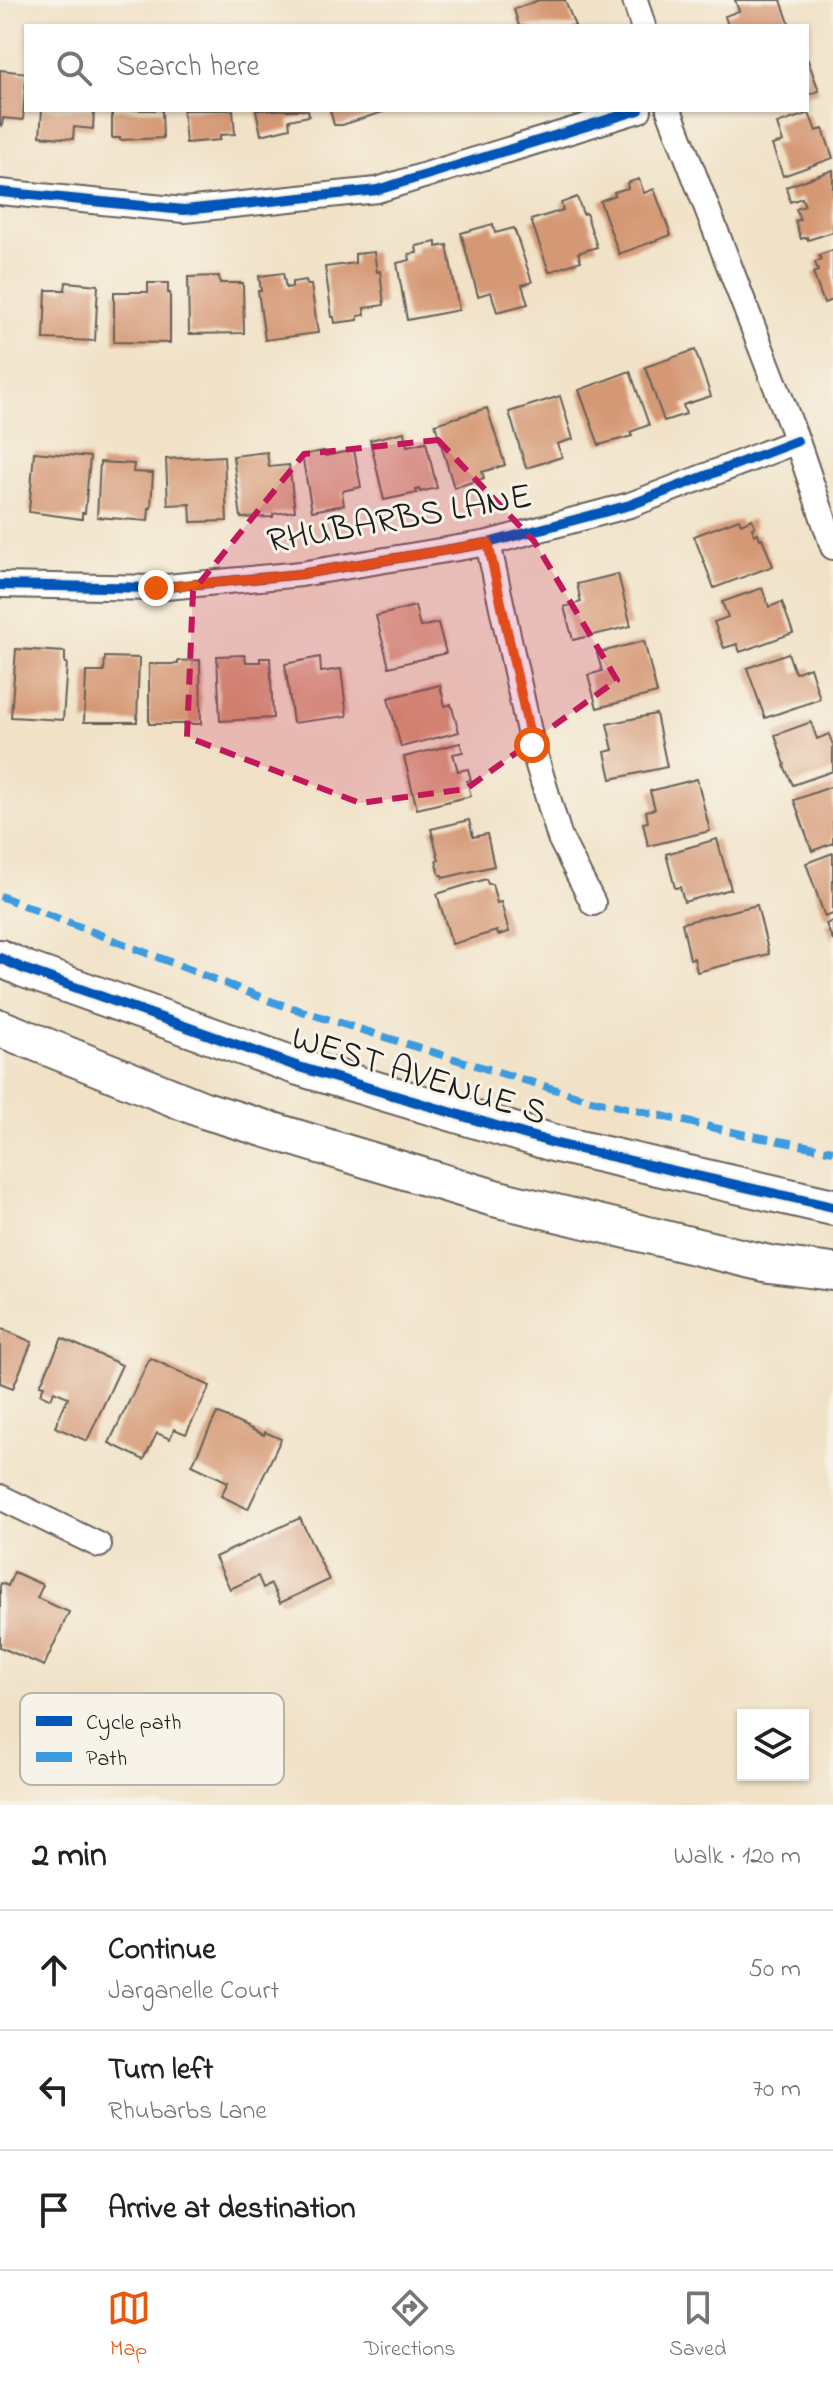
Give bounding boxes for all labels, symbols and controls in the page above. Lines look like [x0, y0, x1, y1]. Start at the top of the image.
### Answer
search box [24, 24, 809, 112]
icon: search [52, 46, 96, 90]
text: Search here [116, 46, 260, 90]
street label: RHUBARBS LANE [263, 471, 536, 570]
route end [138, 570, 174, 606]
route start [514, 727, 550, 763]
street label: WEST AVENUE S [285, 1013, 553, 1141]
legend [20, 1693, 284, 1785]
text: Cycle path [86, 1708, 181, 1741]
map controls [737, 1709, 809, 1781]
button: layers [737, 1709, 809, 1781]
text: Path [86, 1744, 127, 1776]
text: 2 min [32, 1832, 107, 1882]
text: Walk · 120 m [673, 1838, 801, 1876]
text: Continue [108, 1929, 216, 1973]
icon: ahead [32, 1948, 76, 1992]
text: 50 m [748, 1951, 801, 1989]
text: Jarganelle Court [108, 1973, 279, 2011]
text: Turn left [108, 2049, 213, 2093]
icon: left [32, 2068, 76, 2112]
text: 70 m [752, 2071, 801, 2109]
text: Rhubarbs Lane [108, 2093, 267, 2131]
icon: arrive [32, 2188, 76, 2232]
text: Arrive at destination [108, 2188, 356, 2232]
tab: Map [107, 2286, 151, 2366]
tab: Directions [364, 2286, 456, 2366]
tab: Saved [669, 2286, 726, 2366]

